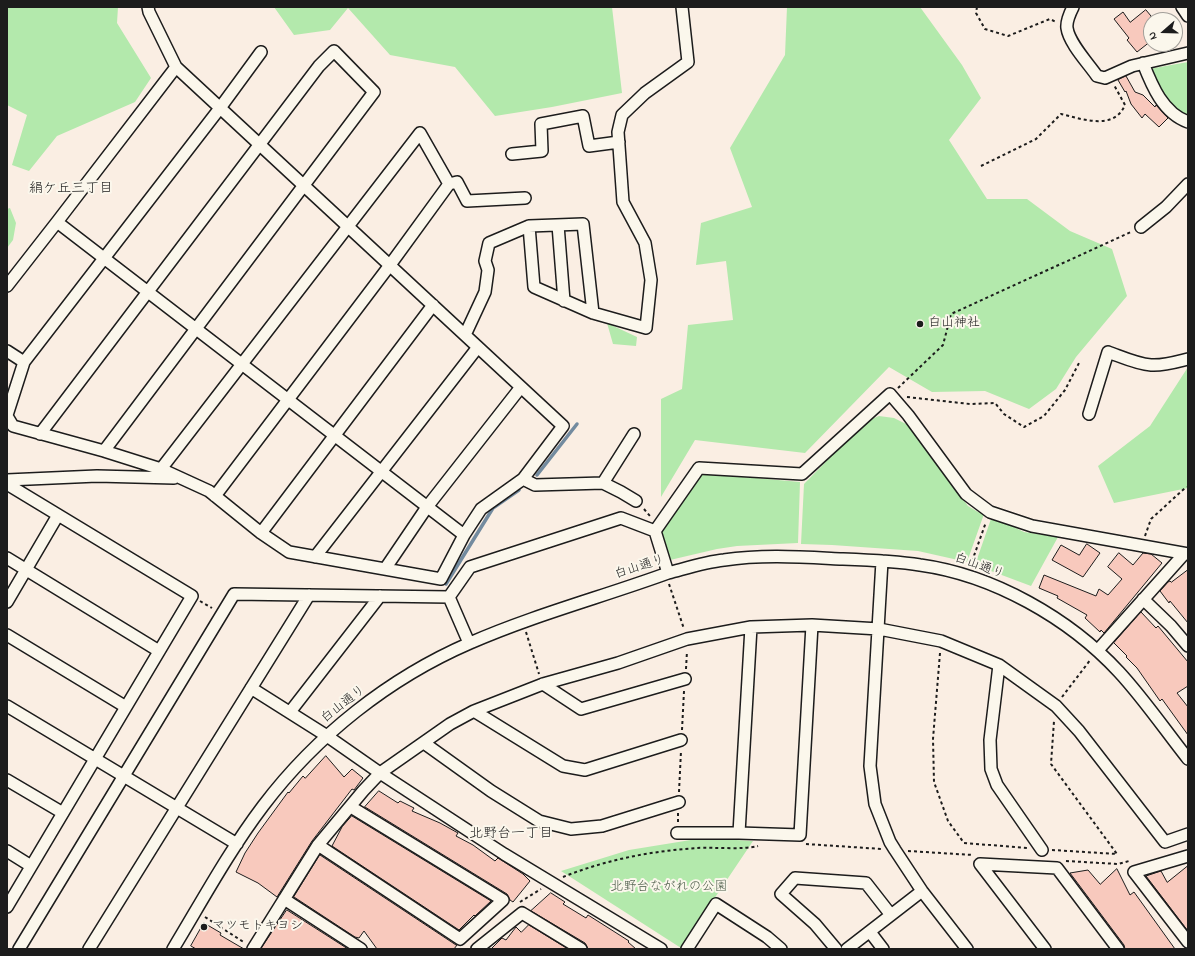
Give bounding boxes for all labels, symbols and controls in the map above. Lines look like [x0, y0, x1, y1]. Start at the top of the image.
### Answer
north arrow [1143, 12, 1183, 52]
text: N [1144, 30, 1161, 42]
district label: 絹ケ丘三丁目 [29, 182, 113, 198]
place label: 白山神社 [928, 316, 980, 332]
marker: 白山神社 [915, 319, 925, 329]
street label: 白山通り [952, 551, 1006, 583]
street label: 白山通り [613, 553, 667, 583]
street label: 白山通り [319, 683, 369, 727]
district label: 北野台一丁目 [469, 827, 553, 843]
park label: 北野台ながれの公園 [611, 880, 727, 896]
place label: マツモトキヨシ [212, 919, 303, 935]
marker: マツモトキヨシ [199, 922, 209, 932]

